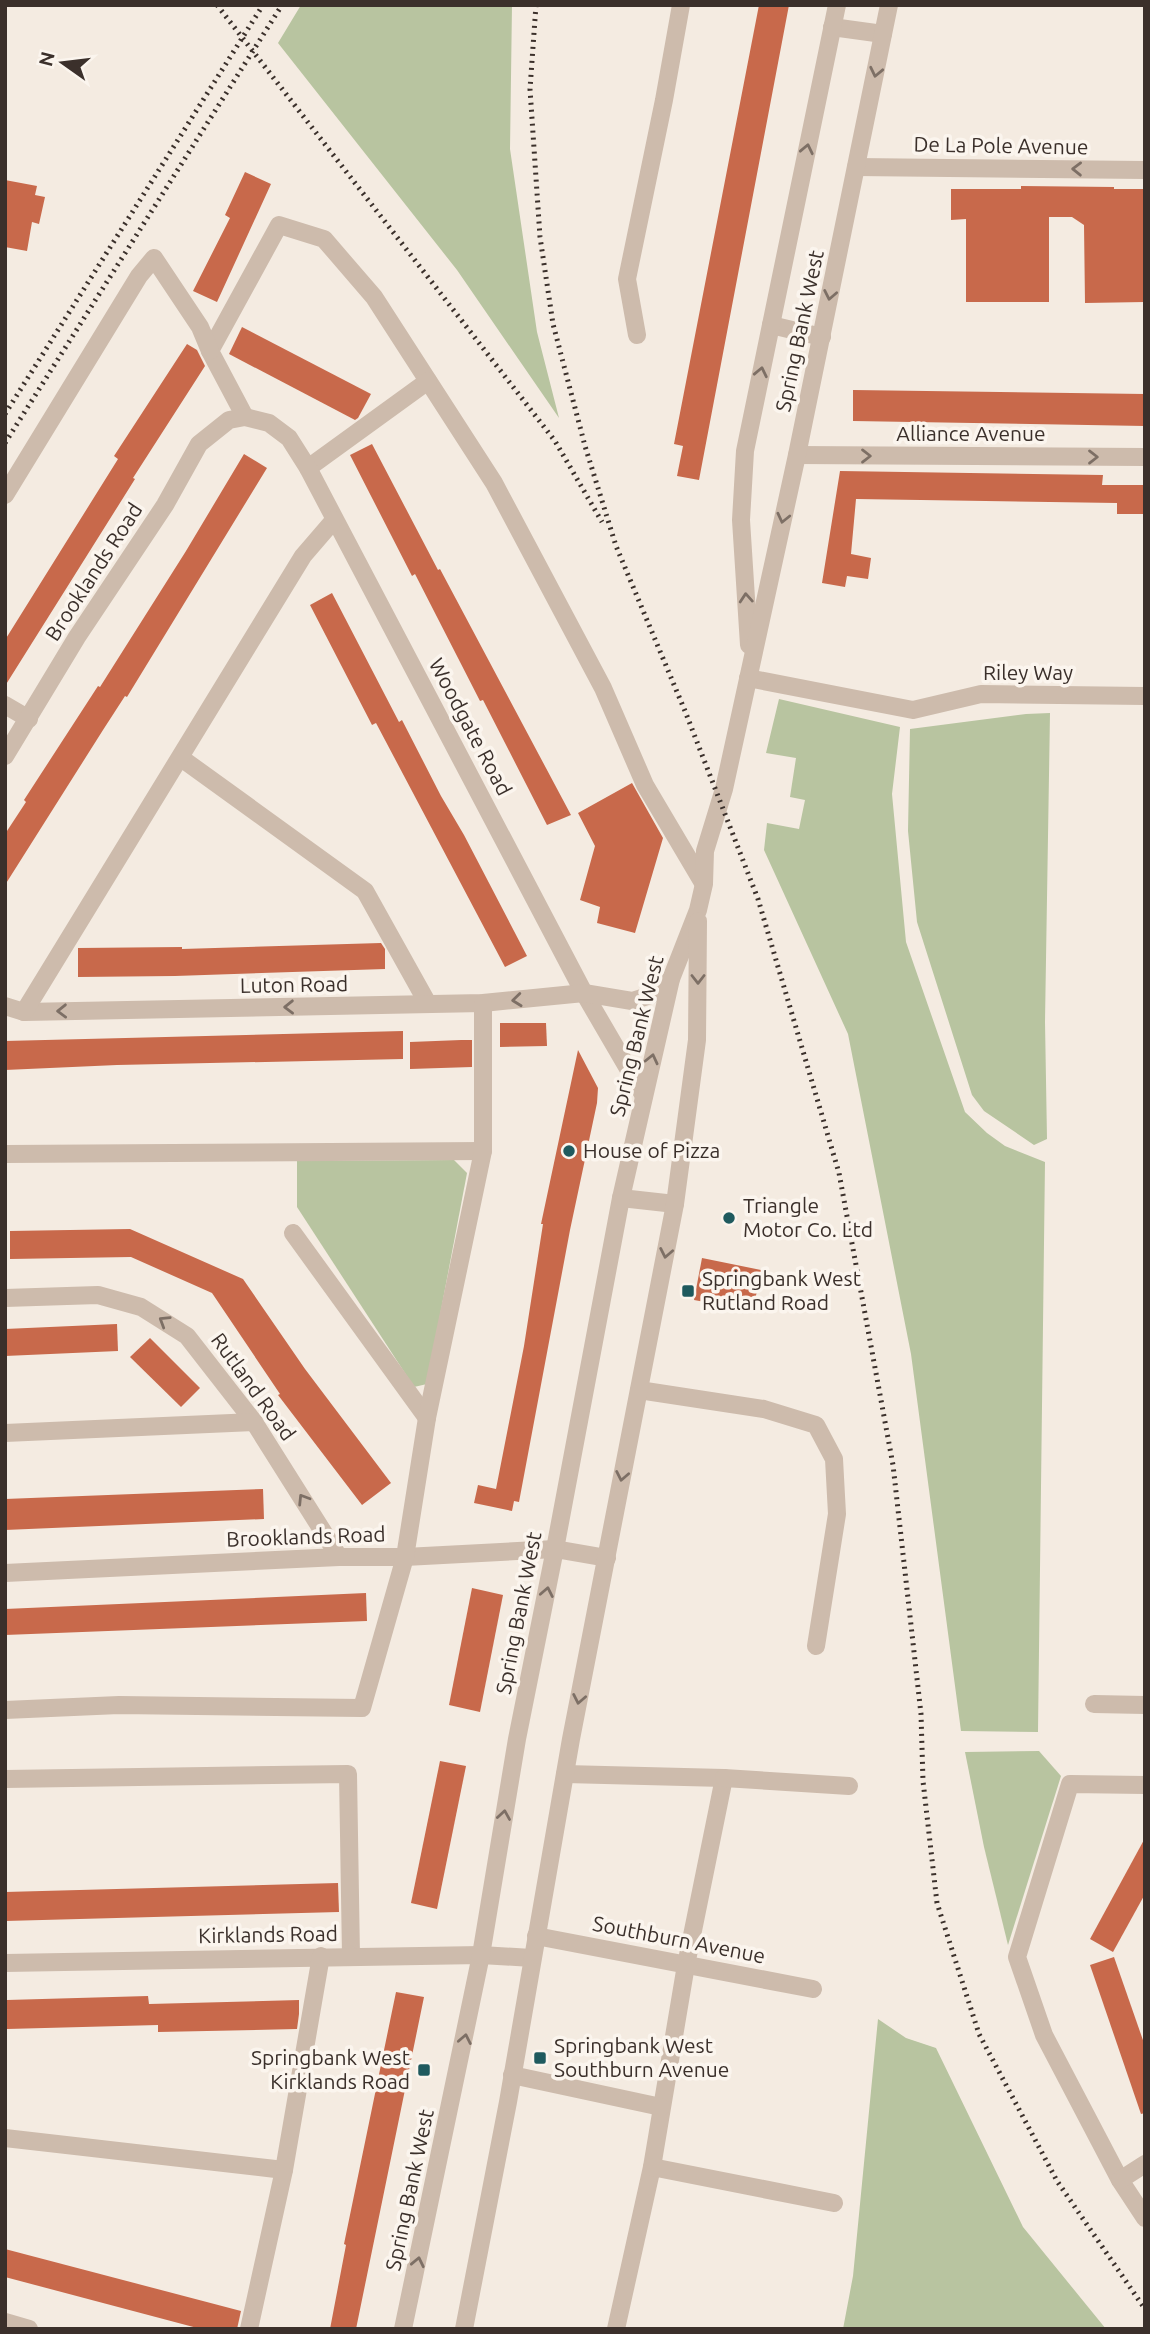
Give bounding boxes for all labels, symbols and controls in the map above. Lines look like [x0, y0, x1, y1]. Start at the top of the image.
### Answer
north arrow [28, 28, 98, 98]
text: N [34, 49, 59, 68]
one-way arrow [869, 66, 884, 78]
street label: De La Pole Avenue [913, 131, 1089, 159]
one-way arrow [799, 143, 814, 155]
one-way arrow [1071, 161, 1081, 177]
street label: Spring Bank West [770, 248, 828, 414]
one-way arrow [824, 289, 839, 301]
one-way arrow [753, 366, 768, 378]
street label: Alliance Avenue [896, 421, 1046, 445]
one-way arrow [861, 448, 871, 464]
one-way arrow [1088, 449, 1099, 465]
street label: Brooklands Road [40, 498, 147, 645]
one-way arrow [777, 512, 792, 524]
one-way arrow [739, 592, 754, 603]
street label: Woodgate Road [425, 654, 517, 799]
street label: Riley Way [983, 660, 1073, 684]
street label: Spring Bank West [604, 953, 668, 1119]
street label: Luton Road [240, 971, 348, 997]
one-way arrow [690, 974, 706, 984]
one-way arrow [511, 992, 522, 1007]
one-way arrow [283, 1000, 294, 1015]
one-way arrow [56, 1003, 67, 1019]
one-way arrow [644, 1054, 658, 1066]
place label: House of Pizza [583, 1138, 720, 1162]
marker: House of Pizza [561, 1143, 577, 1159]
place label: Triangle Motor Co. Ltd [743, 1193, 873, 1241]
marker: Triangle Motor Co. Ltd [721, 1210, 737, 1226]
one-way arrow [659, 1247, 674, 1259]
place label: Springbank West Rutland Road [702, 1266, 861, 1314]
marker: Springbank West Rutland Road [680, 1283, 696, 1299]
one-way arrow [159, 1317, 172, 1330]
street label: Rutland Road [207, 1328, 301, 1445]
one-way arrow [616, 1470, 631, 1482]
one-way arrow [298, 1494, 311, 1507]
street label: Brooklands Road [226, 1521, 386, 1551]
street label: Spring Bank West [491, 1530, 546, 1696]
one-way arrow [538, 1586, 553, 1598]
one-way arrow [572, 1694, 587, 1705]
one-way arrow [496, 1810, 511, 1821]
street label: Southburn Avenue [591, 1911, 768, 1968]
street label: Kirklands Road [198, 1921, 338, 1947]
one-way arrow [456, 2033, 471, 2045]
place label: Springbank West Southburn Avenue [554, 2033, 729, 2081]
place label: Springbank West Kirklands Road [251, 2045, 410, 2093]
marker: Springbank West Southburn Avenue [532, 2050, 548, 2066]
marker: Springbank West Kirklands Road [416, 2062, 432, 2078]
street label: Spring Bank West [380, 2107, 438, 2273]
one-way arrow [409, 2256, 424, 2268]

